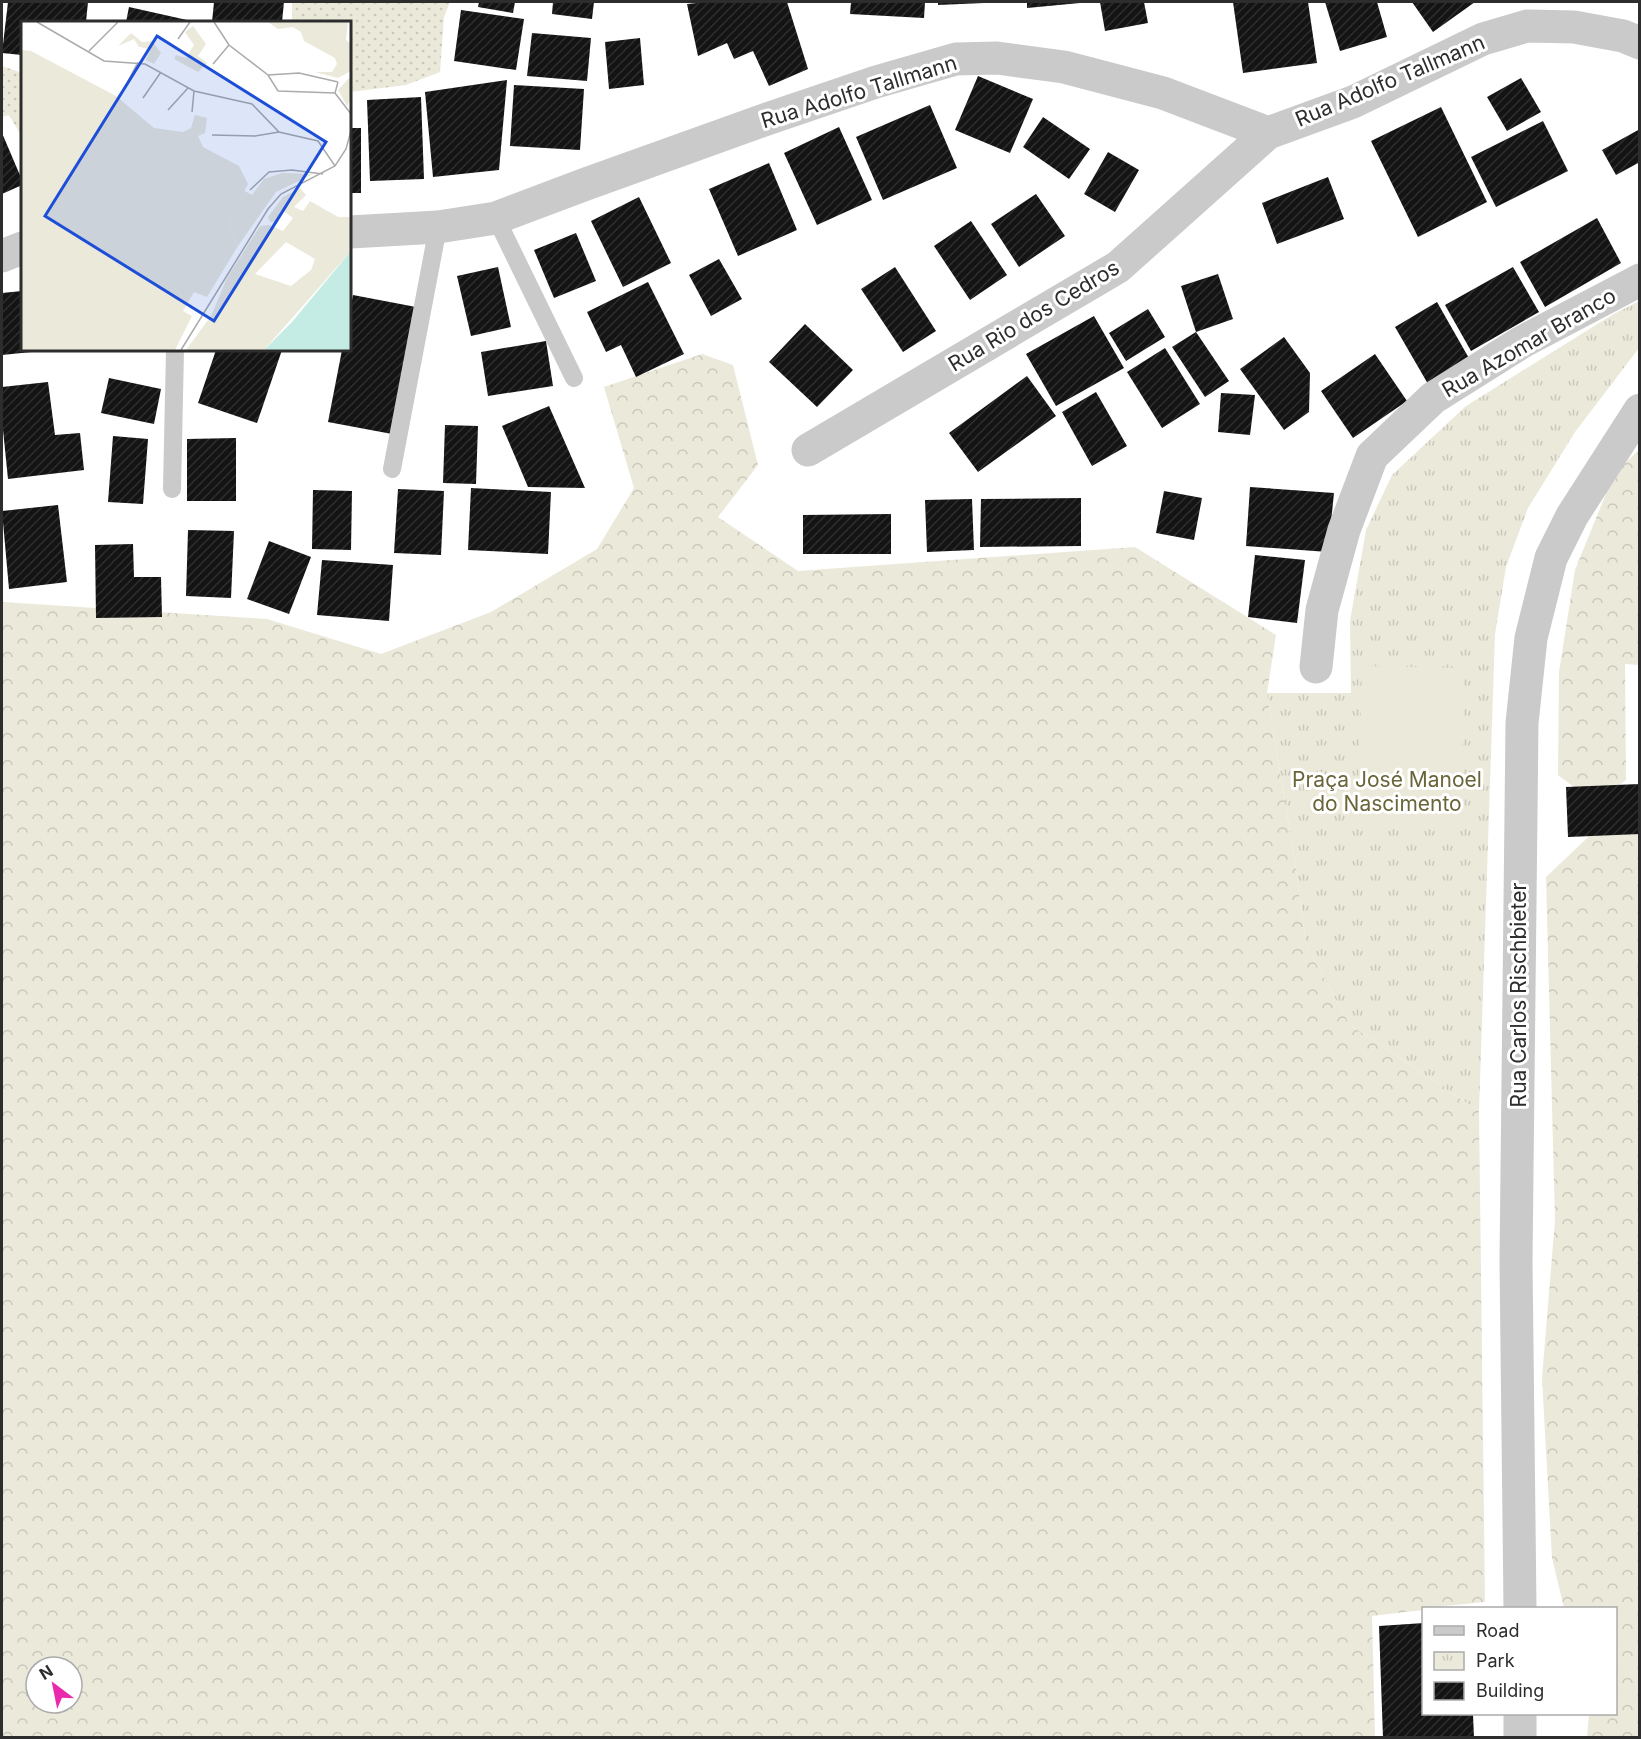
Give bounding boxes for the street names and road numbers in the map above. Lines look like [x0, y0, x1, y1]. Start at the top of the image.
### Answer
street label: Rua Adolfo Tallmann [1291, 29, 1488, 132]
street label: Rua Adolfo Tallmann [758, 50, 960, 133]
street label: Rua Rio dos Cedros [944, 255, 1124, 376]
street label: Rua Azomar Branco [1437, 283, 1620, 403]
street label: Rua Carlos Rischbieter [1506, 883, 1531, 1107]

